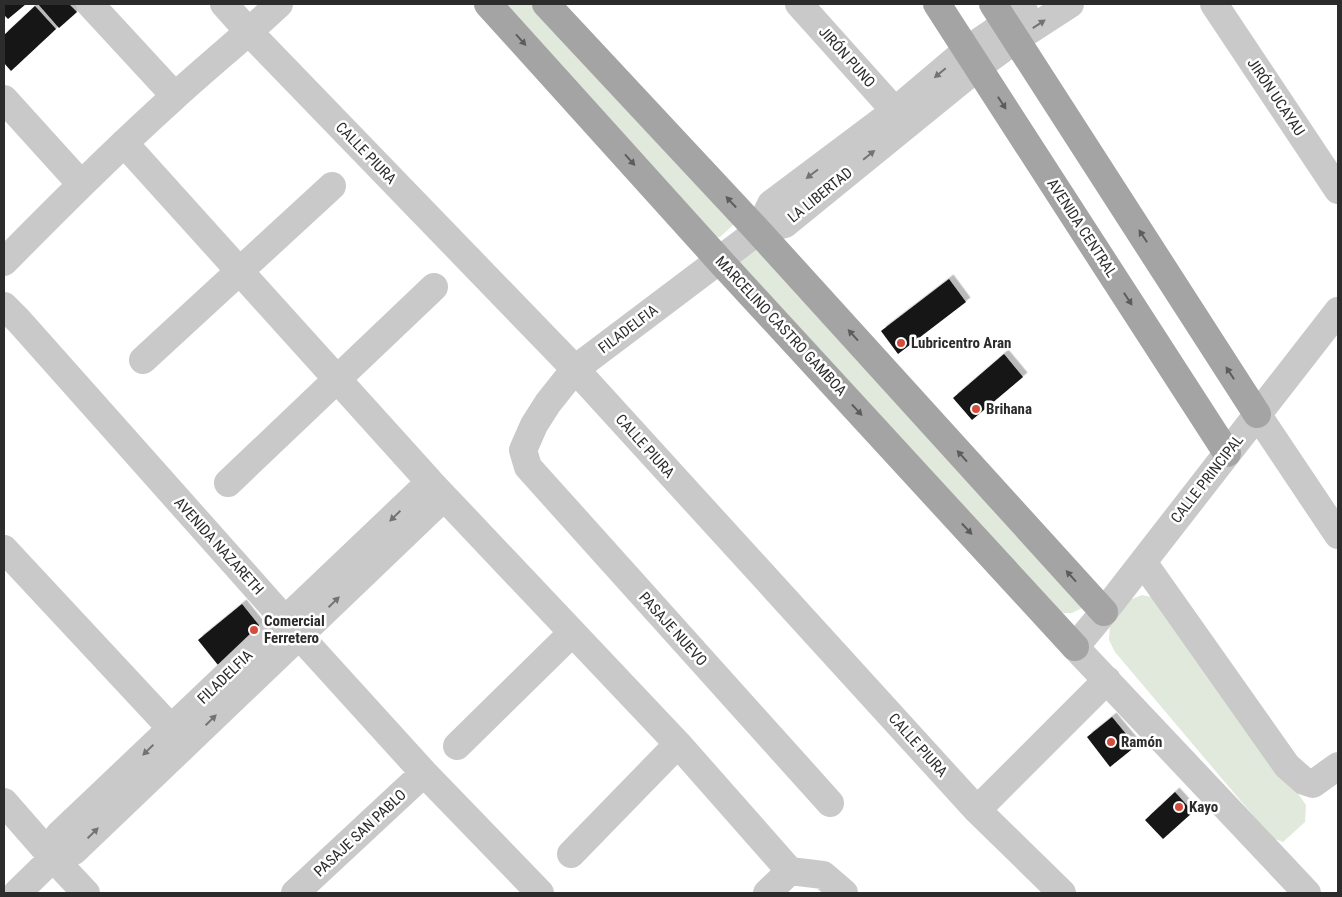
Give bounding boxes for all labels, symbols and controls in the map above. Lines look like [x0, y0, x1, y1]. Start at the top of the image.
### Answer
one-way arrow [1032, 19, 1046, 29]
street label: JIRÓN PUNO [815, 23, 879, 91]
one-way arrow [515, 33, 526, 46]
street label: JIRÓN UCAYAU [1243, 55, 1309, 139]
one-way arrow [934, 68, 947, 79]
one-way arrow [997, 97, 1006, 110]
street label: CALLE PIURA [332, 118, 400, 188]
one-way arrow [862, 150, 875, 161]
one-way arrow [624, 154, 635, 167]
street label: LA LIBERTAD [784, 164, 856, 226]
one-way arrow [806, 168, 819, 179]
street label: AVENIDA CENTRAL [1043, 175, 1121, 281]
one-way arrow [725, 197, 737, 209]
one-way arrow [1138, 230, 1147, 243]
street label: MARCELINO CASTRO GAMBOA [712, 252, 851, 400]
one-way arrow [1123, 292, 1132, 305]
street label: FILADELFIA [595, 301, 662, 357]
one-way arrow [847, 330, 859, 342]
place label: Lubricentro Aran [911, 334, 1011, 352]
marker: Lubricentro Aran [895, 337, 907, 349]
one-way arrow [1226, 367, 1235, 380]
place label: Brihana [986, 400, 1032, 418]
one-way arrow [851, 403, 863, 415]
marker: Brihana [970, 403, 982, 415]
street label: CALLE PIURA [612, 410, 678, 482]
street label: CALLE PRINCIPAL [1167, 431, 1247, 527]
one-way arrow [956, 450, 968, 462]
street label: AVENIDA NAZARETH [171, 494, 267, 598]
one-way arrow [389, 510, 401, 522]
one-way arrow [961, 523, 973, 535]
one-way arrow [1065, 570, 1077, 582]
street label: PASAJE NUEVO [635, 588, 711, 670]
one-way arrow [328, 596, 340, 608]
place label: Comercial Ferretero [264, 612, 325, 647]
marker: Comercial Ferretero [248, 624, 260, 636]
street label: FILADELFIA [194, 646, 257, 708]
street label: CALLE PIURA [885, 709, 951, 781]
one-way arrow [204, 714, 216, 726]
place label: Ramón [1121, 733, 1162, 751]
marker: Ramón [1105, 736, 1117, 748]
one-way arrow [143, 744, 155, 756]
street label: PASAJE SAN PABLO [310, 786, 410, 880]
place label: Kayo [1189, 798, 1218, 816]
marker: Kayo [1173, 801, 1185, 813]
one-way arrow [87, 827, 99, 839]

